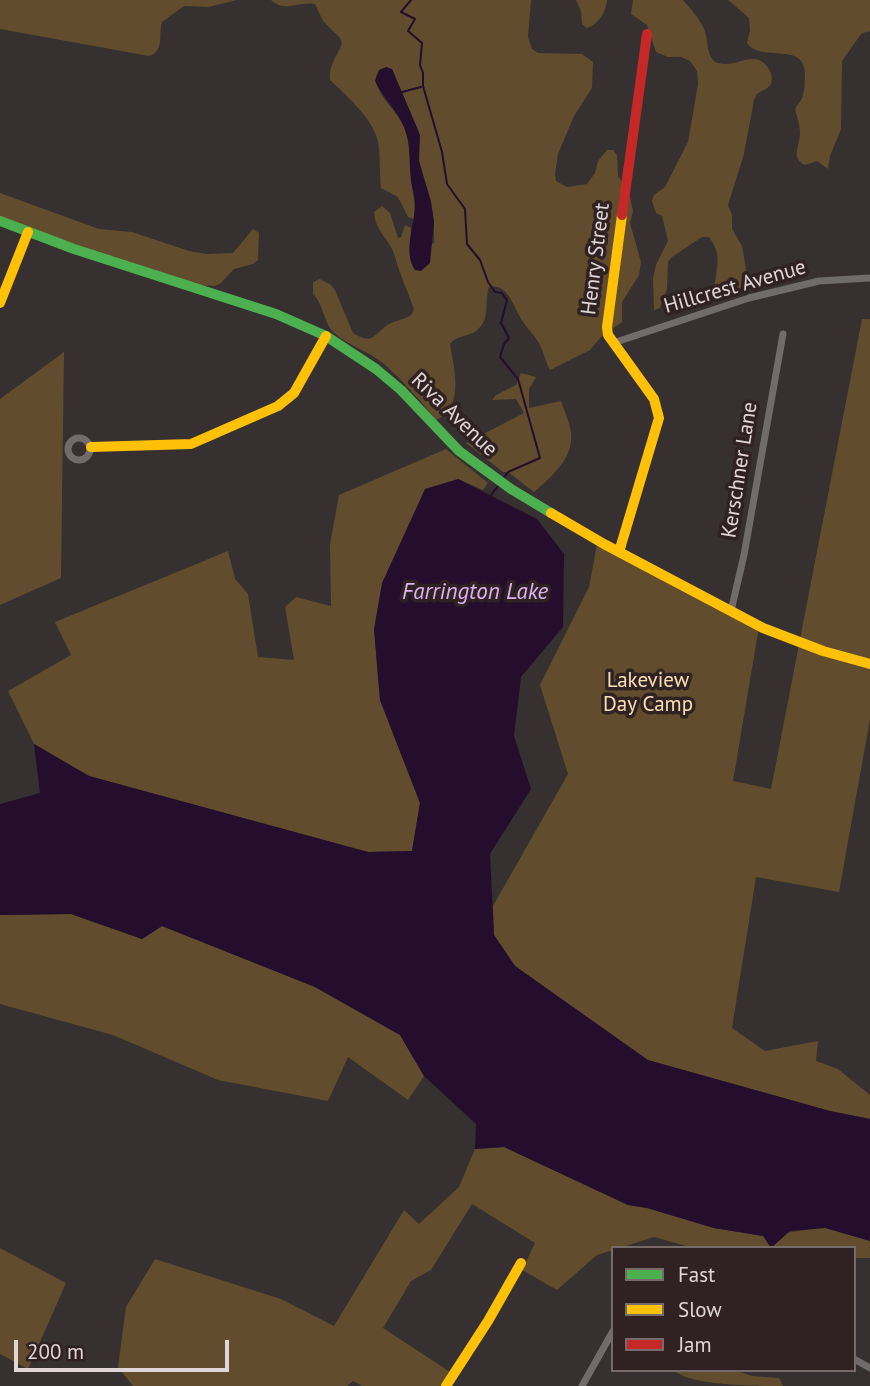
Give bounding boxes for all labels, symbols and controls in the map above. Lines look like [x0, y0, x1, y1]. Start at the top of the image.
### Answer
street label: Henry Street [577, 202, 615, 316]
street label: Hillcrest Avenue [661, 255, 809, 319]
street label: Riva Avenue [406, 368, 502, 462]
street label: Kerschner Lane [717, 400, 763, 540]
water label: Farrington Lake [402, 578, 548, 606]
park label: Lakeview Day Camp [603, 668, 693, 718]
legend [611, 1246, 856, 1372]
text: Fast [678, 1261, 715, 1288]
text: Slow [678, 1296, 722, 1323]
scale bar [18, 1326, 233, 1370]
text: Jam [678, 1331, 712, 1358]
text: 200 m [27, 1338, 84, 1365]

